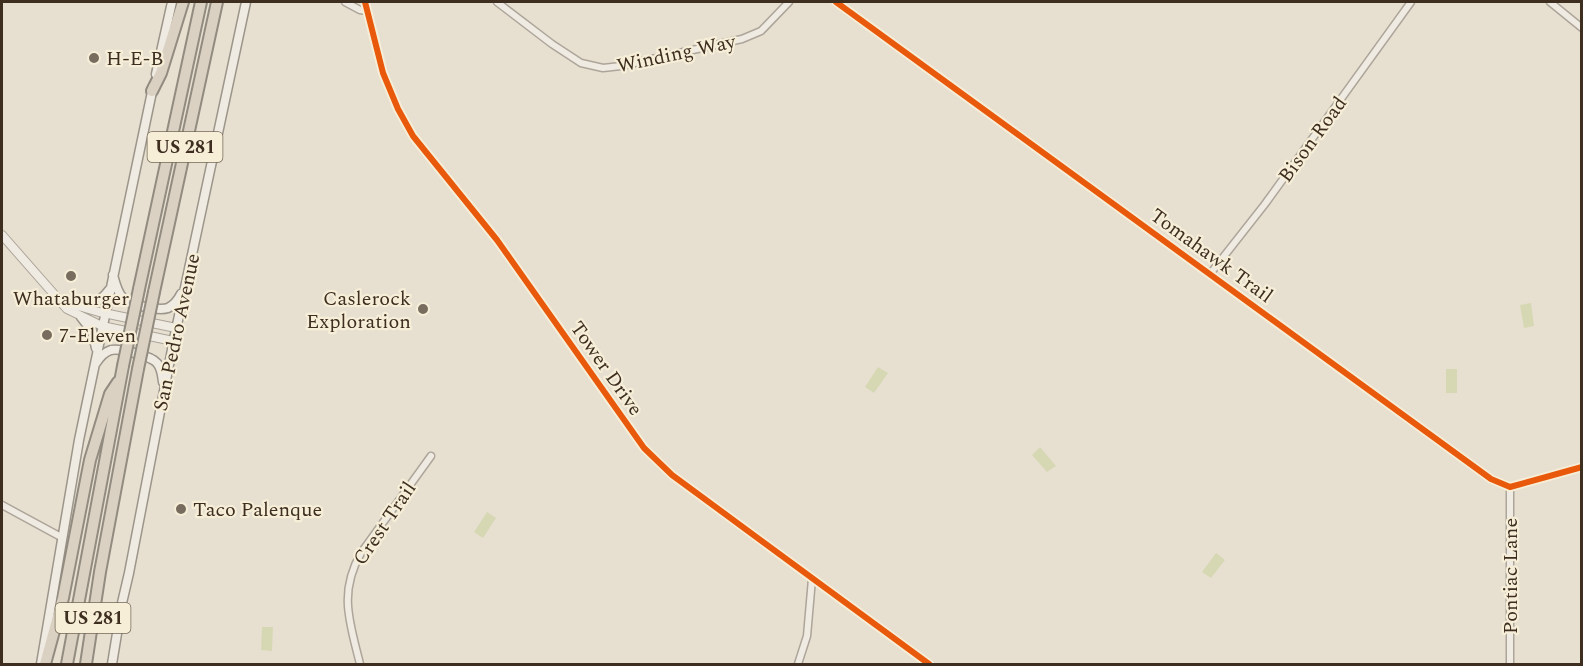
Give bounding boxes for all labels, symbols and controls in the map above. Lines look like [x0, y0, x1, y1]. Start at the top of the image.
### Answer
street label: Winding Way [614, 26, 740, 81]
place label: H-E-B [106, 44, 163, 74]
marker: H-E-B [87, 51, 101, 65]
street label: Bison Road [1271, 90, 1355, 189]
road number: US 281 [148, 132, 222, 162]
street label: Tomahawk Trail [1144, 201, 1279, 311]
street label: San Pedro Avenue [146, 251, 208, 414]
marker: Whataburger [64, 269, 78, 283]
place label: Whataburger [13, 284, 129, 314]
place label: Caslerock Exploration [306, 284, 411, 337]
marker: Caslerock Exploration [416, 302, 430, 316]
street label: Tower Drive [562, 315, 650, 422]
place label: 7-Eleven [59, 321, 136, 351]
marker: 7-Eleven [40, 328, 54, 342]
street label: Crest Trail [346, 476, 424, 572]
place label: Taco Palenque [193, 495, 322, 525]
marker: Taco Palenque [174, 502, 188, 516]
street label: Pontiac Lane [1496, 518, 1526, 634]
road number: US 281 [56, 603, 130, 633]

